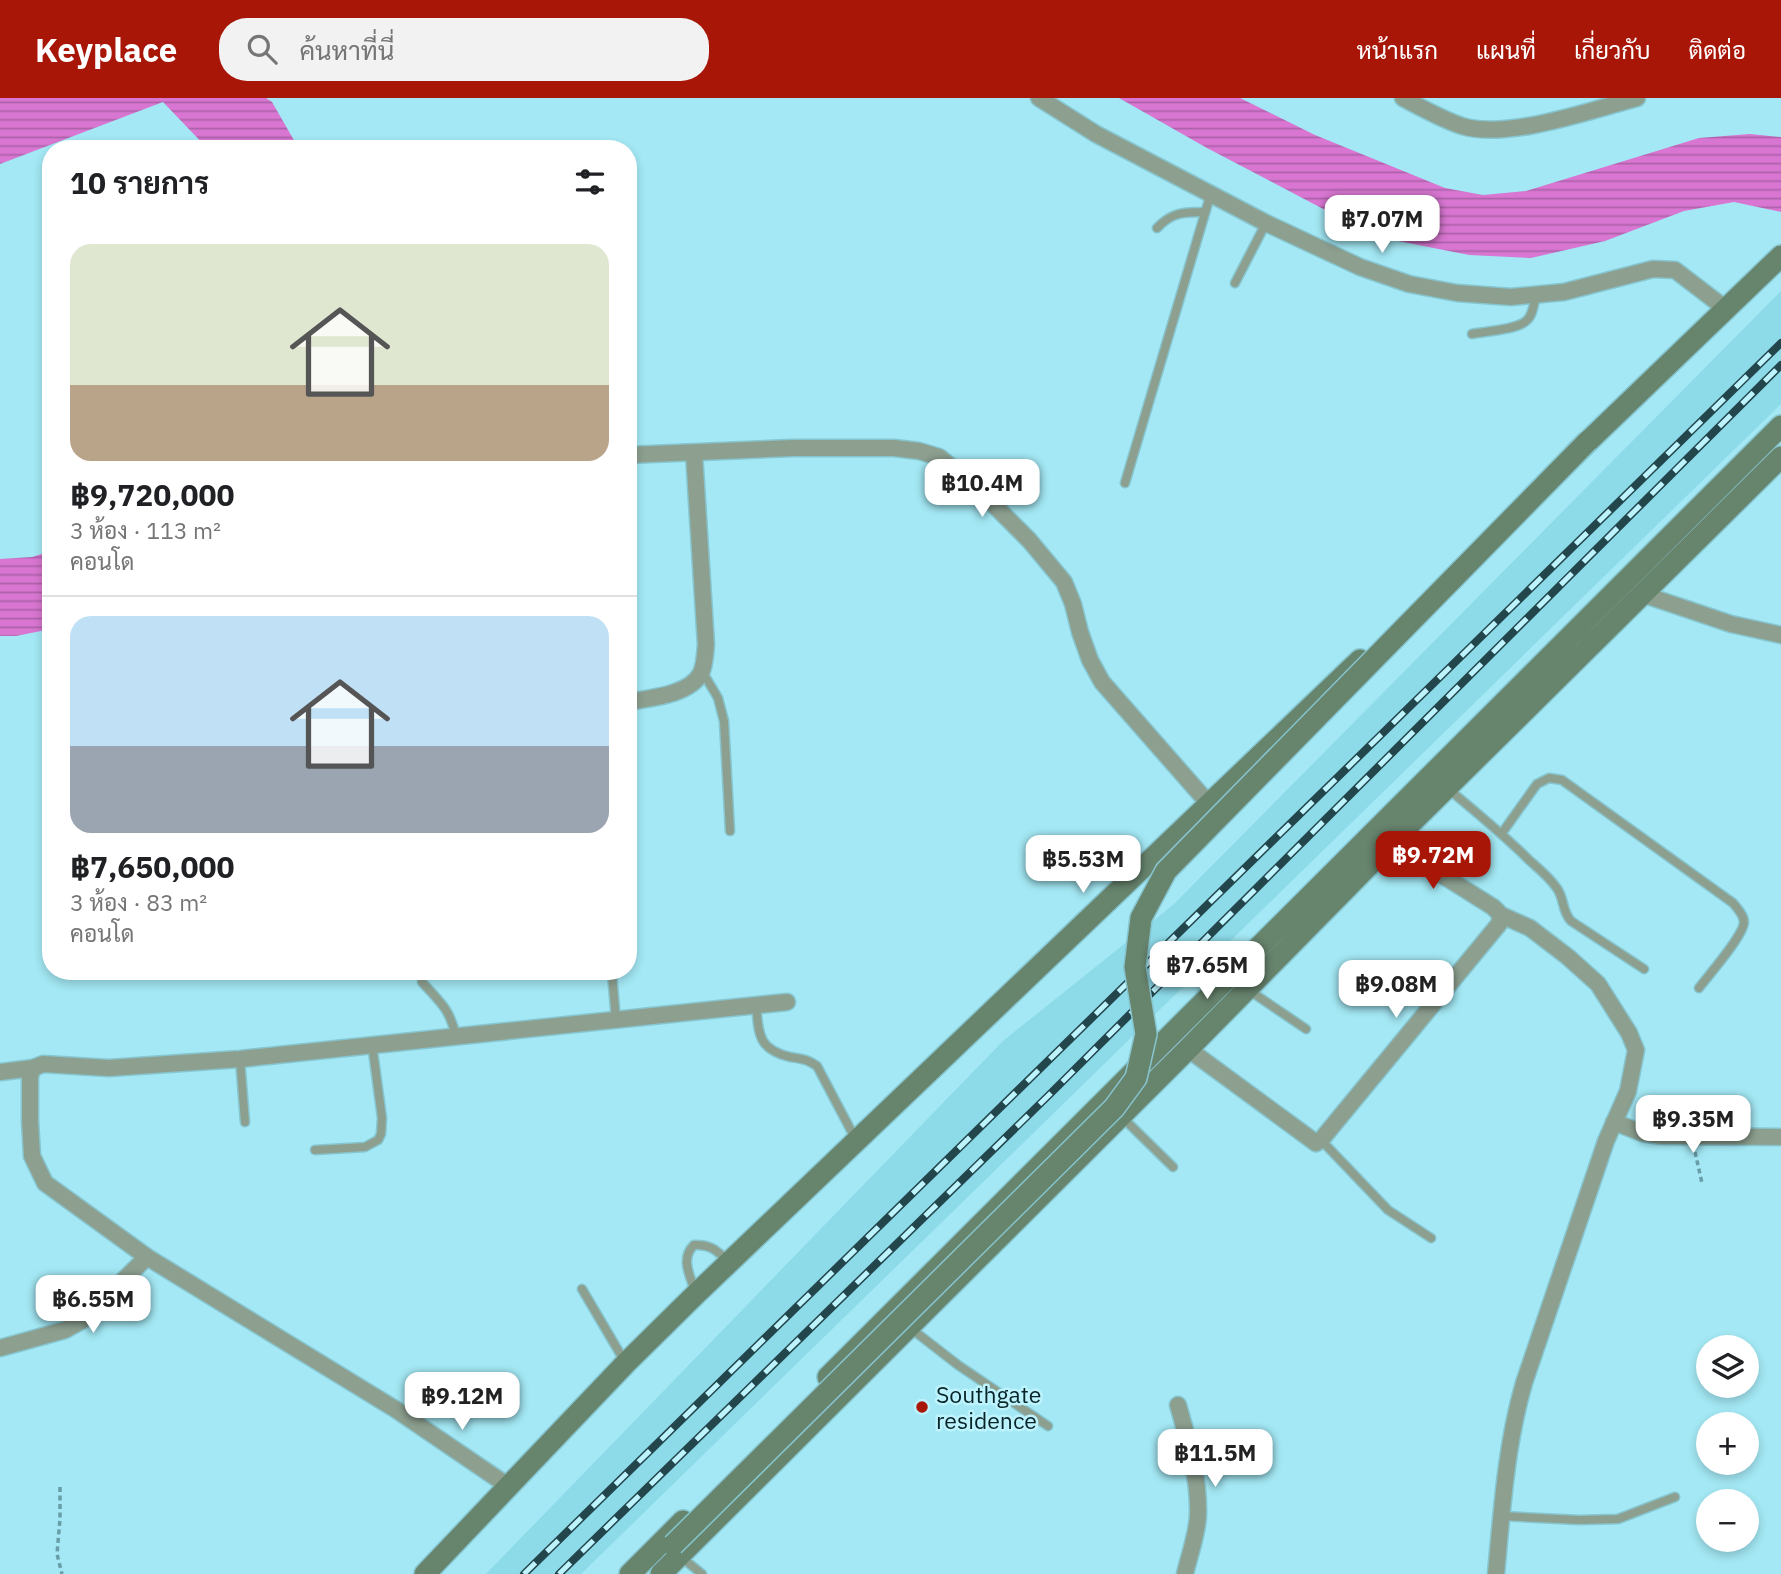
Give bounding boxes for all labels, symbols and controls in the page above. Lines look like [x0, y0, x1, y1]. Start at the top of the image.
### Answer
search box [219, 18, 709, 81]
text: Keyplace [35, 28, 177, 71]
icon: search [243, 30, 281, 68]
text: ค้นหาที่นี่ [299, 33, 394, 67]
text: หน้าแรก [1357, 34, 1438, 66]
text: แผนที่ [1476, 34, 1536, 66]
text: เกี่ยวกับ [1574, 34, 1651, 66]
text: ติดต่อ [1689, 34, 1746, 66]
text: 10 รายการ [70, 163, 209, 202]
icon: filters [571, 163, 609, 201]
pin: ฿7.07M [1325, 195, 1439, 255]
text: ฿7.07M [1341, 203, 1423, 233]
icon: home [277, 289, 403, 415]
pin: ฿10.4M [925, 460, 1039, 519]
text: ฿10.4M [941, 467, 1023, 497]
text: ฿9,720,000 [70, 475, 235, 514]
text: 3 ห้อง · 113 m² [70, 515, 221, 545]
text: คอนโด [70, 546, 134, 576]
icon: home [277, 661, 403, 787]
pin: ฿9.72M [1376, 832, 1490, 891]
pin: ฿5.53M [1026, 836, 1140, 895]
text: ฿9.72M [1392, 839, 1474, 869]
text: ฿5.53M [1042, 843, 1124, 873]
text: ฿7,650,000 [70, 847, 235, 886]
text: 3 ห้อง · 83 m² [70, 887, 207, 917]
text: คอนโด [70, 918, 134, 948]
pin: ฿7.65M [1150, 942, 1264, 1001]
text: ฿7.65M [1166, 949, 1248, 979]
pin: ฿9.08M [1339, 960, 1453, 1020]
text: ฿9.08M [1355, 968, 1437, 998]
pin: ฿9.35M [1636, 1096, 1750, 1155]
text: ฿9.35M [1652, 1103, 1734, 1133]
pin: ฿6.55M [36, 1276, 150, 1335]
text: ฿6.55M [52, 1283, 134, 1313]
map controls [1696, 1335, 1759, 1552]
button: layers [1696, 1335, 1759, 1398]
pin: ฿9.12M [405, 1372, 519, 1432]
place label: Southgate residence [936, 1379, 1041, 1435]
text: ฿9.12M [421, 1380, 503, 1410]
marker: Southgate residence [914, 1399, 930, 1415]
button: + [1696, 1412, 1759, 1475]
pin: ฿11.5M [1158, 1430, 1272, 1489]
text: ฿11.5M [1174, 1437, 1256, 1467]
button: − [1696, 1489, 1759, 1552]

